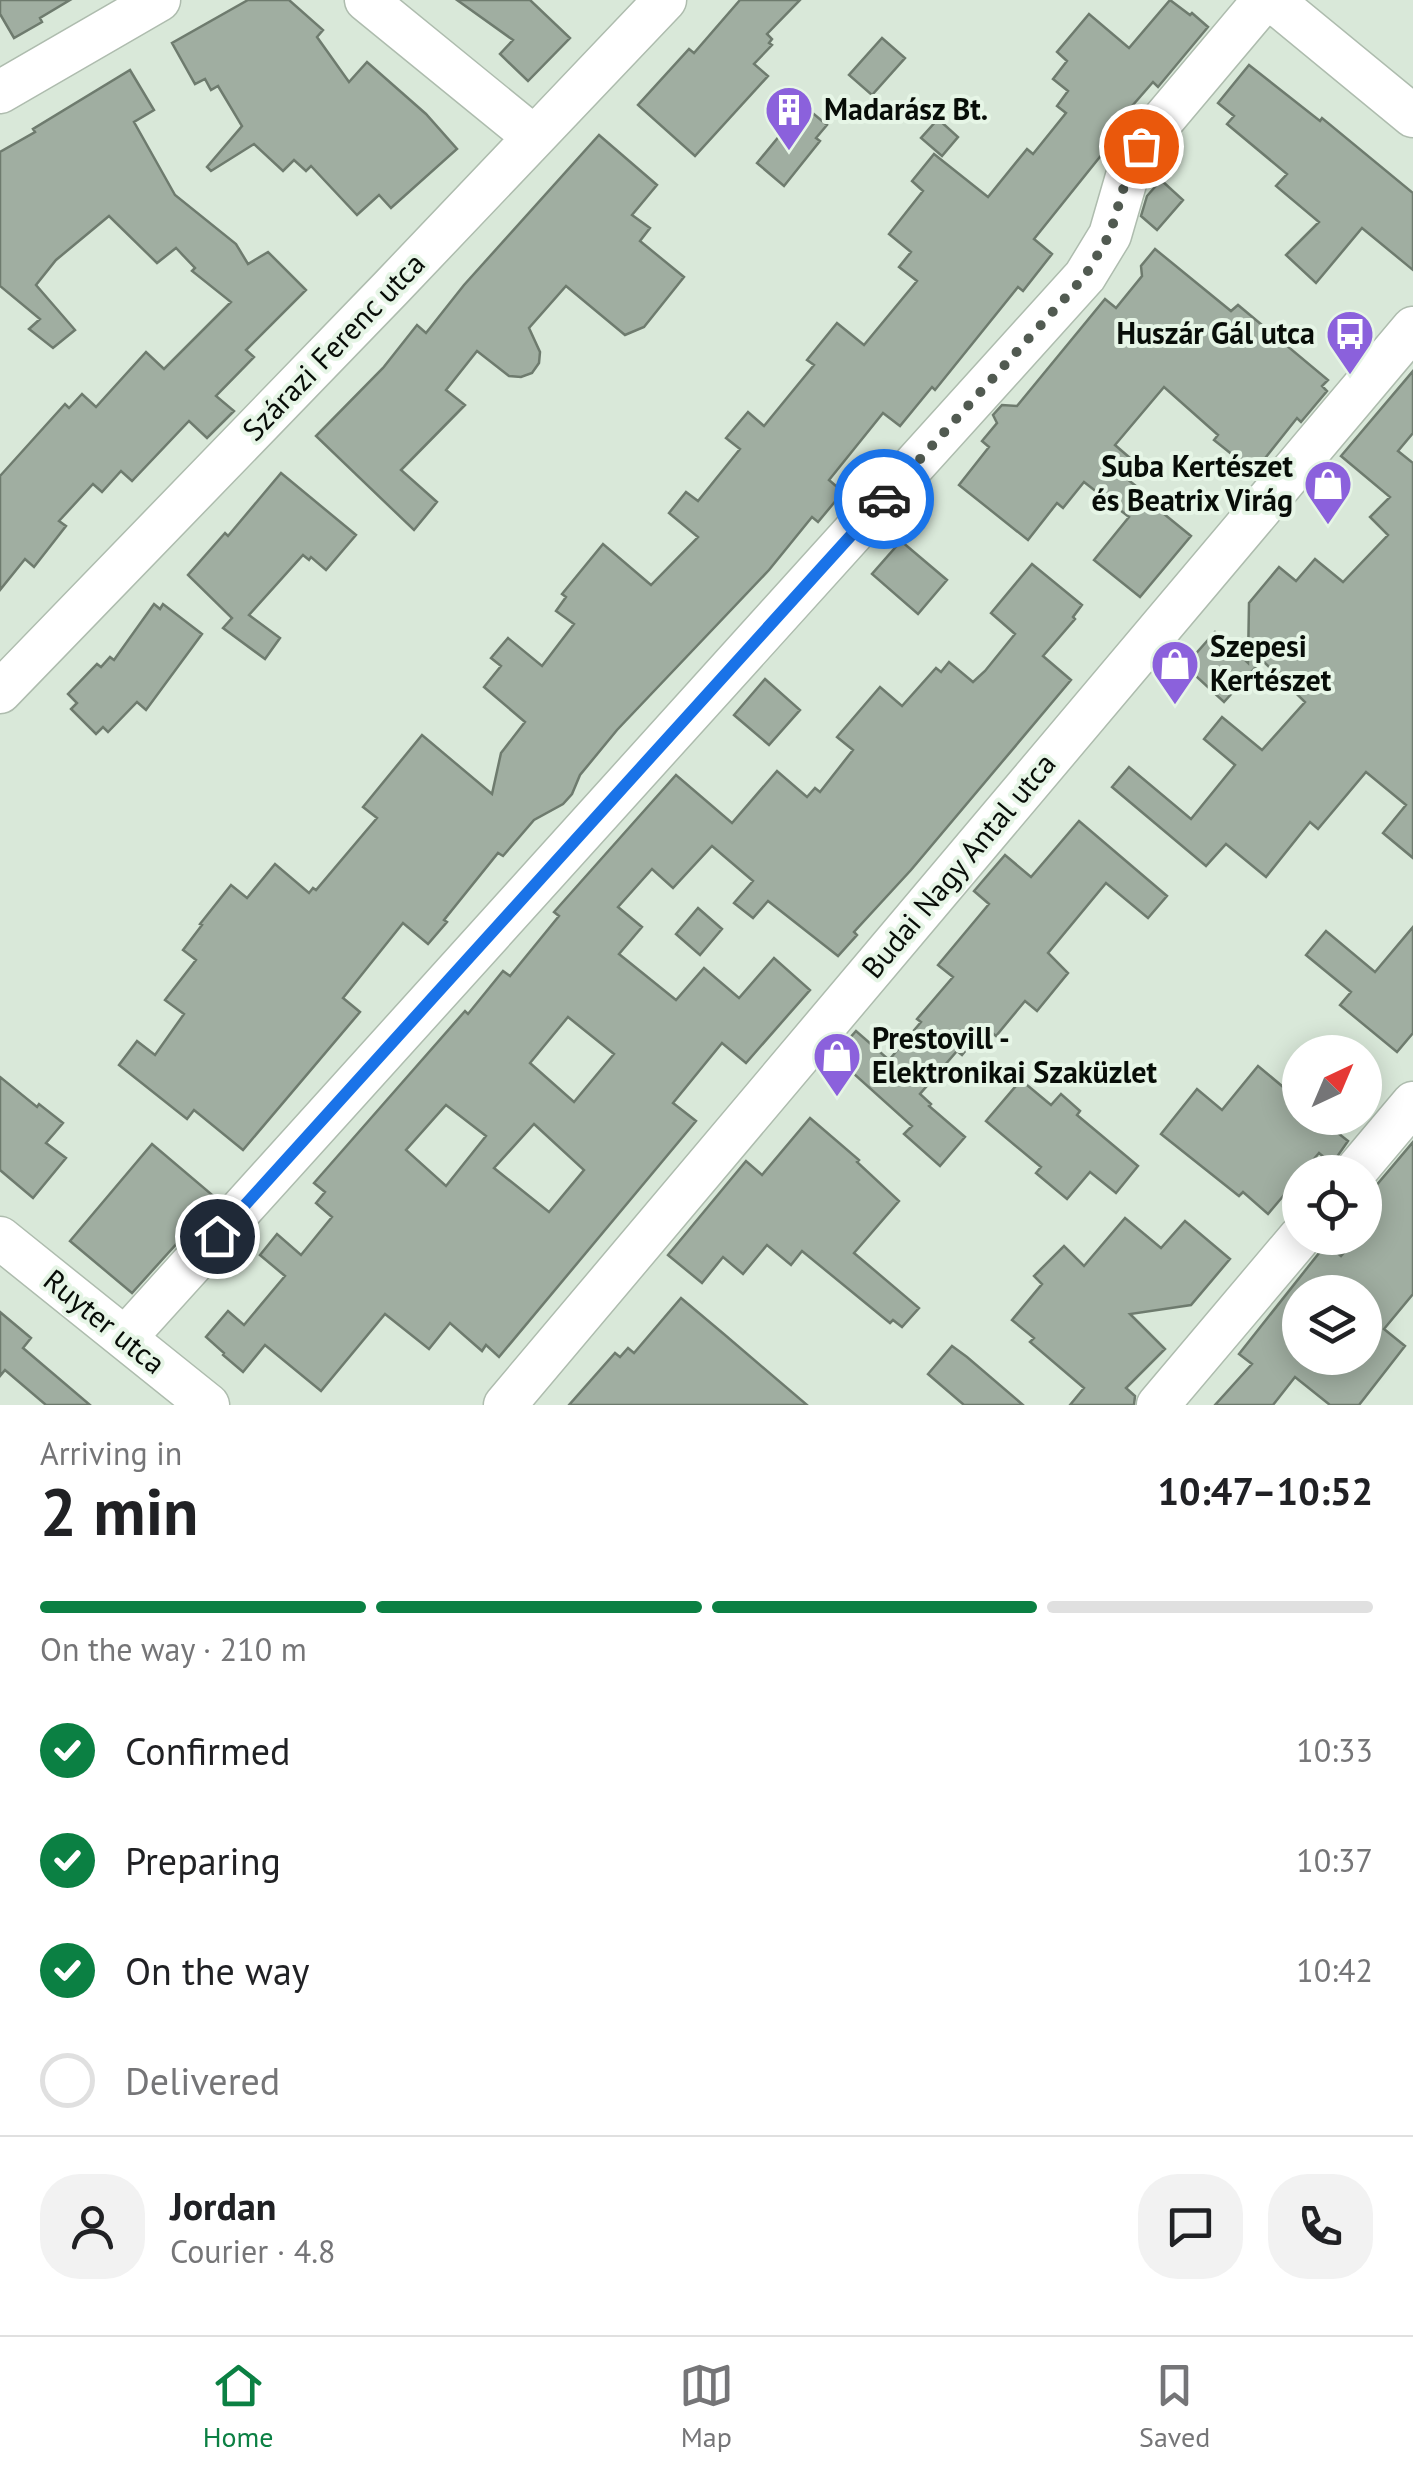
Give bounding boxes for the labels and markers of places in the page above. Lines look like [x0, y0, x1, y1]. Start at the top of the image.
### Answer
building icon: Madarász Bt. [763, 84, 815, 152]
place label: Madarász Bt. [824, 89, 988, 128]
pin [1099, 104, 1184, 189]
bus stop icon: Huszár Gál utca [1324, 308, 1376, 376]
place label: Huszár Gál utca [1116, 313, 1315, 352]
place label: Suba Kertészet és Beatrix Virág [1091, 446, 1294, 519]
shop icon: Suba Kertészet és Beatrix Virág [1302, 458, 1354, 526]
place label: Szepesi Kertészet [1210, 626, 1332, 699]
shop icon: Szepesi Kertészet [1149, 638, 1201, 706]
place label: Prestovill - Elektronikai Szaküzlet [872, 1018, 1157, 1091]
shop icon: Prestovill - Elektronikai Szaküzlet [811, 1030, 863, 1098]
pin [175, 1194, 260, 1279]

